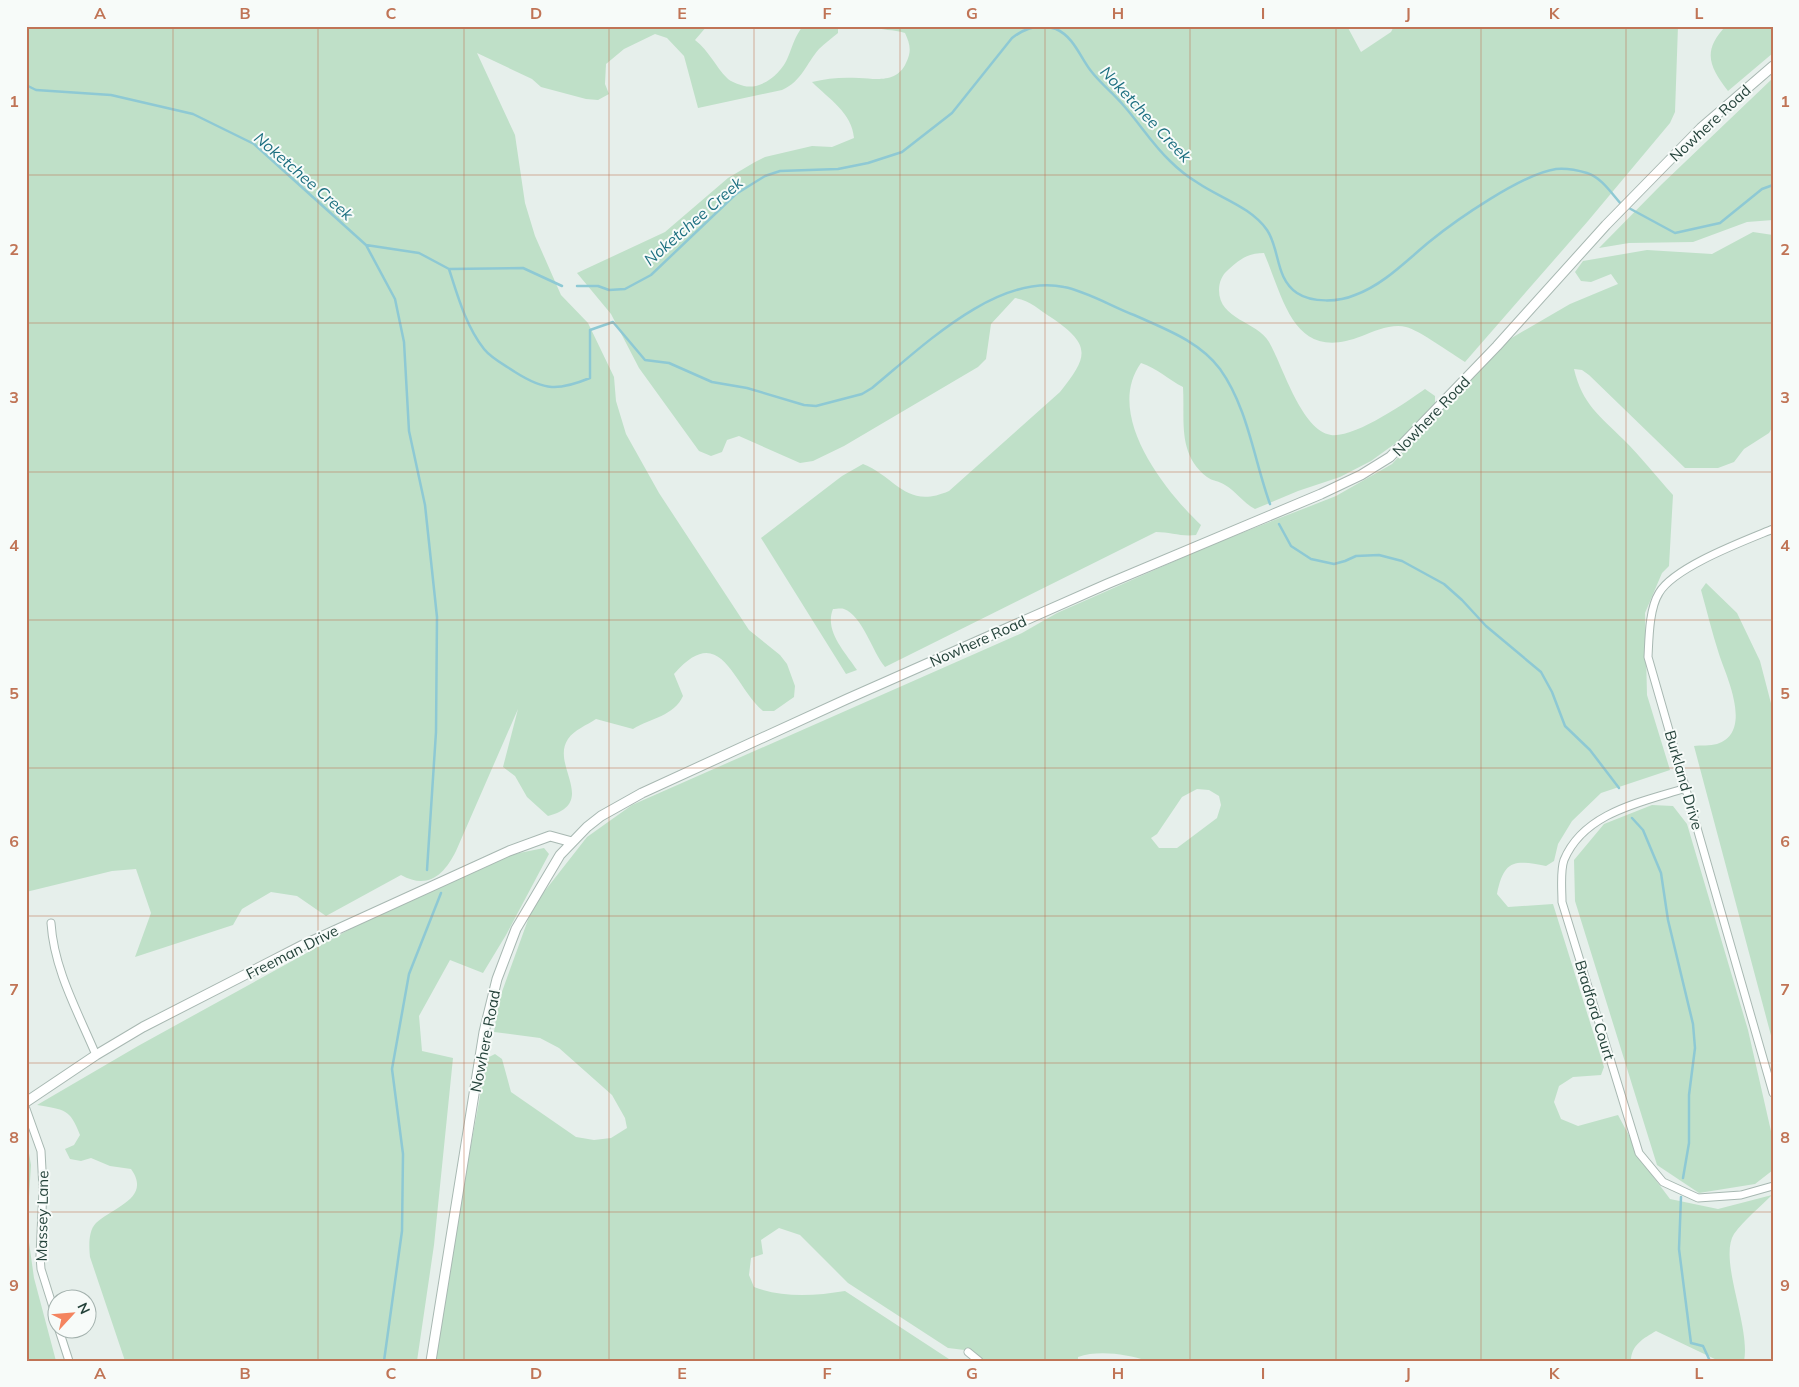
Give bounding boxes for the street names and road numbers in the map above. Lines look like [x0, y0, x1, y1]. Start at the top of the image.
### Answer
street label: Nowhere Road [1666, 81, 1754, 165]
street label: Nowhere Road [1388, 372, 1474, 460]
street label: Nowhere Road [927, 611, 1029, 671]
street label: Burkland Drive [1661, 728, 1707, 832]
street label: Freeman Drive [243, 921, 341, 983]
street label: Bradford Court [1571, 958, 1619, 1062]
street label: Nowhere Road [466, 988, 504, 1094]
street label: Massey Lane [32, 1170, 52, 1262]

